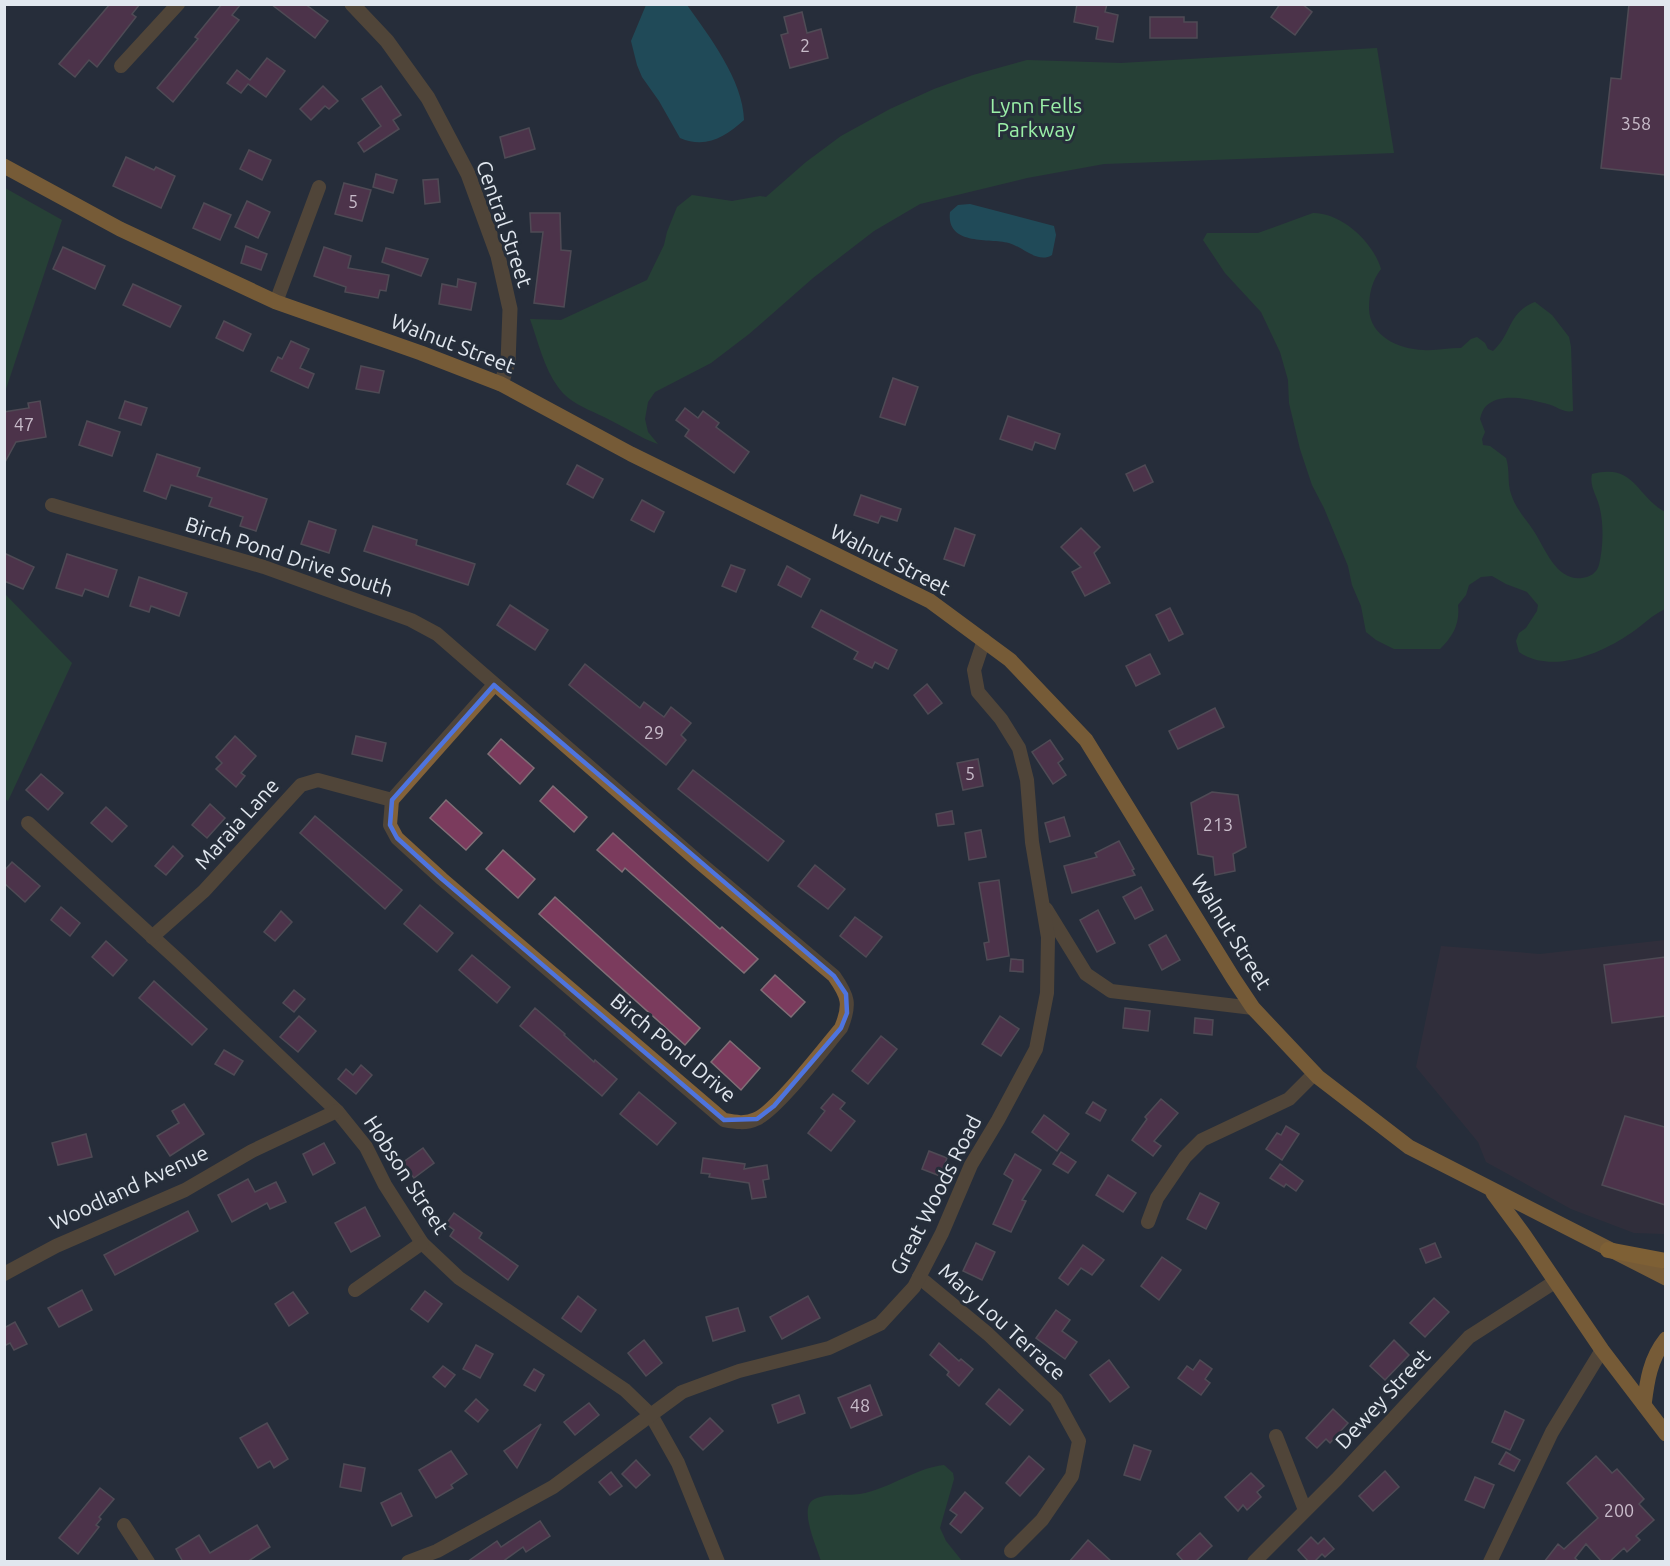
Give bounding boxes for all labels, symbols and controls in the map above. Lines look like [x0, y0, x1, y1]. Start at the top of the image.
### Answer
house number: 2 [800, 35, 810, 55]
park label: Lynn Fells Parkway [990, 93, 1082, 141]
house number: 358 [1621, 113, 1651, 133]
street label: Central Street [472, 157, 538, 290]
house number: 5 [348, 191, 358, 211]
street label: Walnut Street [388, 308, 519, 378]
house number: 47 [14, 414, 34, 434]
street label: Birch Pond Drive South [183, 511, 396, 601]
street label: Walnut Street [827, 519, 954, 600]
house number: 29 [644, 722, 664, 742]
house number: 5 [965, 763, 975, 783]
street label: Maraia Lane [189, 773, 283, 874]
house number: 213 [1203, 814, 1233, 834]
street label: Walnut Street [1187, 870, 1277, 993]
street label: Birch Pond Drive [606, 988, 741, 1107]
street label: Hobson Street [360, 1111, 454, 1238]
street label: Great Woods Road [885, 1111, 986, 1278]
street label: Woodland Avenue [45, 1140, 212, 1234]
street label: Mary Lou Terrace [934, 1258, 1071, 1385]
street label: Dewey Street [1330, 1343, 1435, 1453]
house number: 48 [850, 1395, 870, 1415]
house number: 200 [1604, 1500, 1634, 1520]

